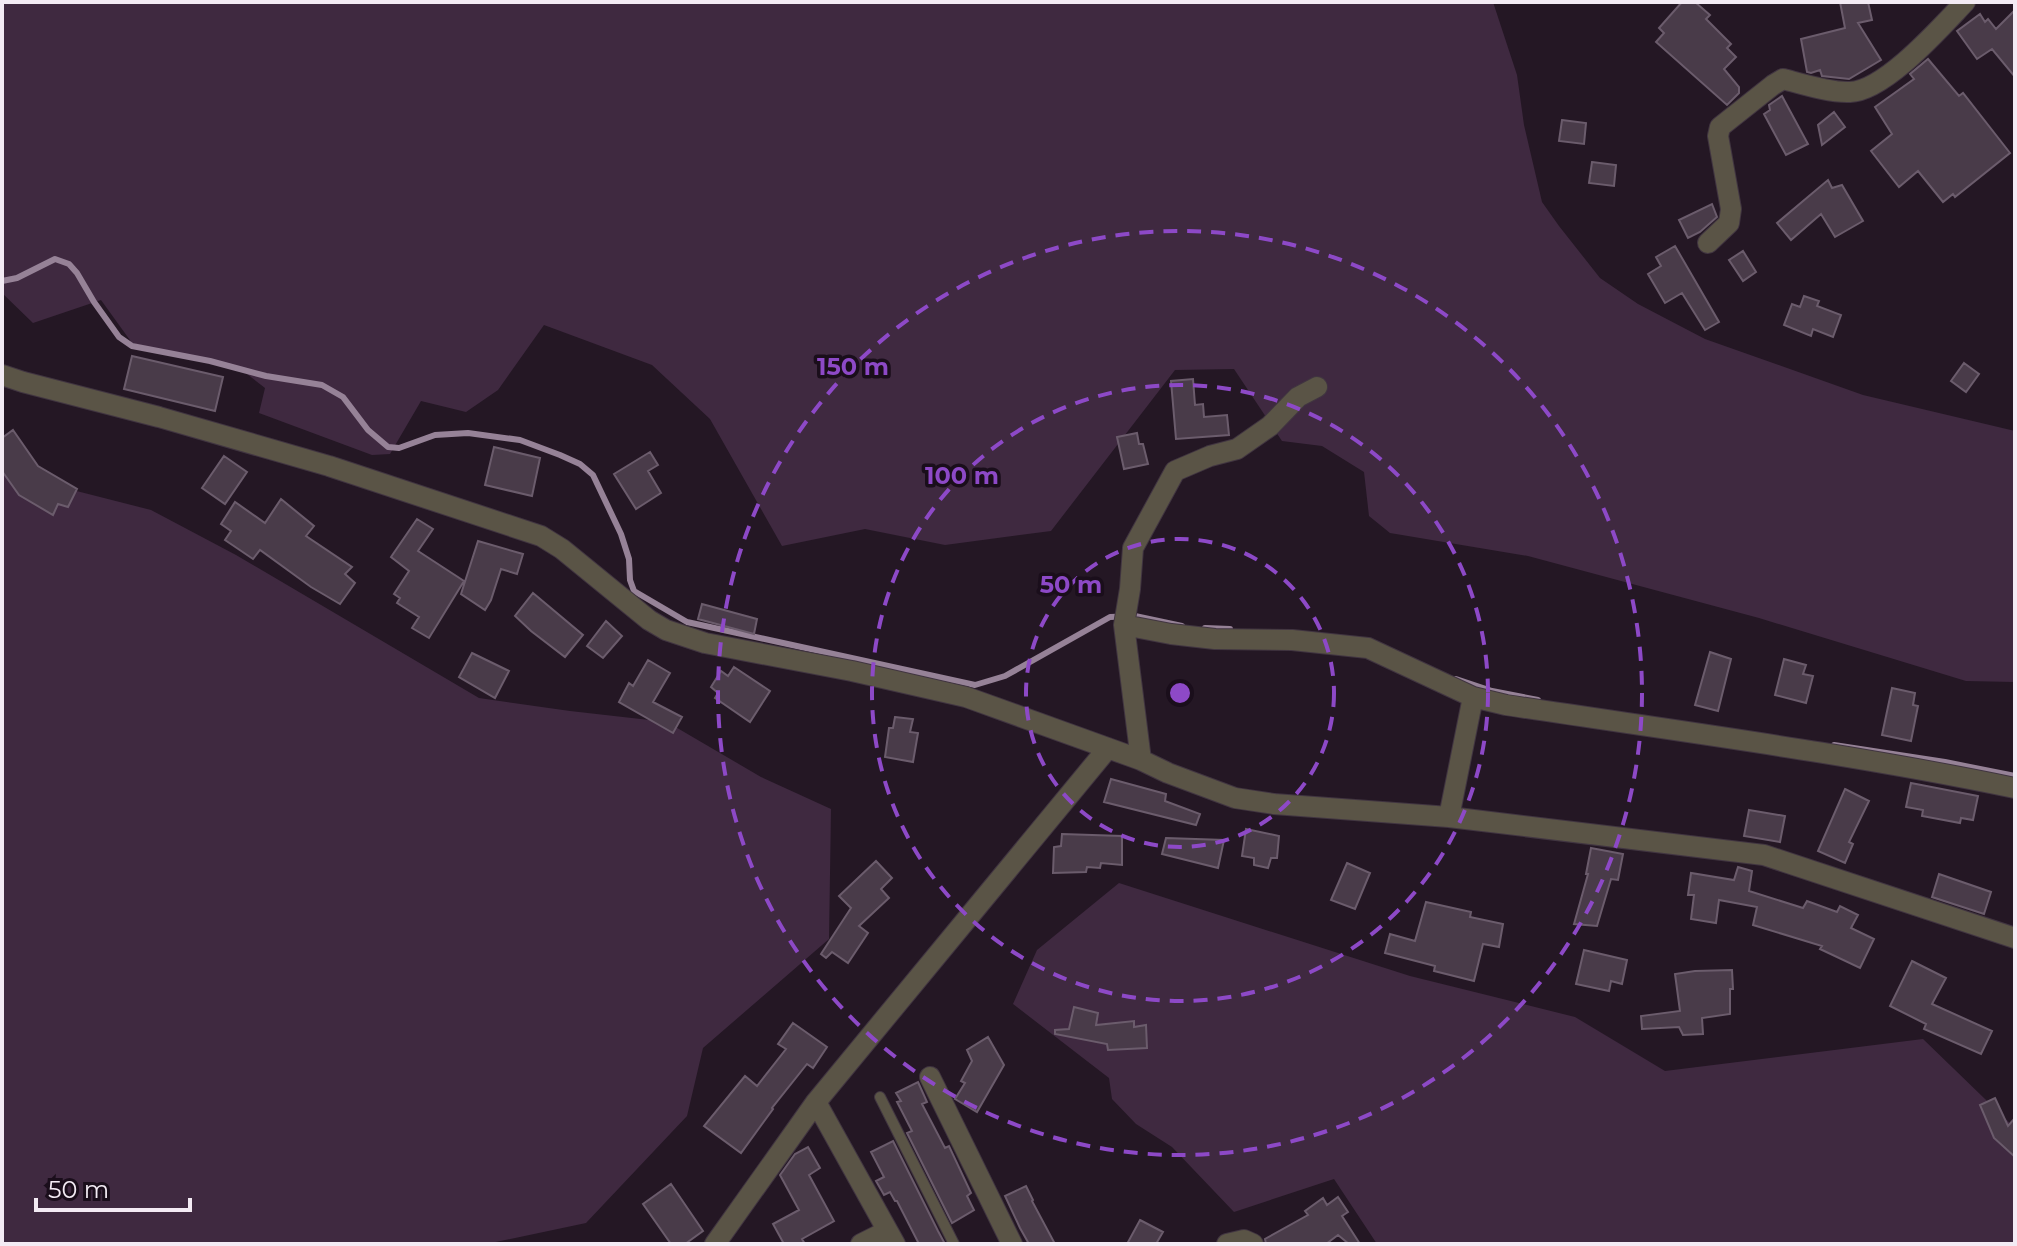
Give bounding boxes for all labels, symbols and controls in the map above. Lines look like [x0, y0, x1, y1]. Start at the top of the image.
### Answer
text: 150 m [817, 352, 889, 381]
text: 100 m [925, 461, 999, 490]
text: 50 m [1040, 570, 1102, 599]
centre of rings [1166, 679, 1194, 707]
scale bar [36, 1162, 190, 1212]
text: 50 m [48, 1175, 109, 1204]

